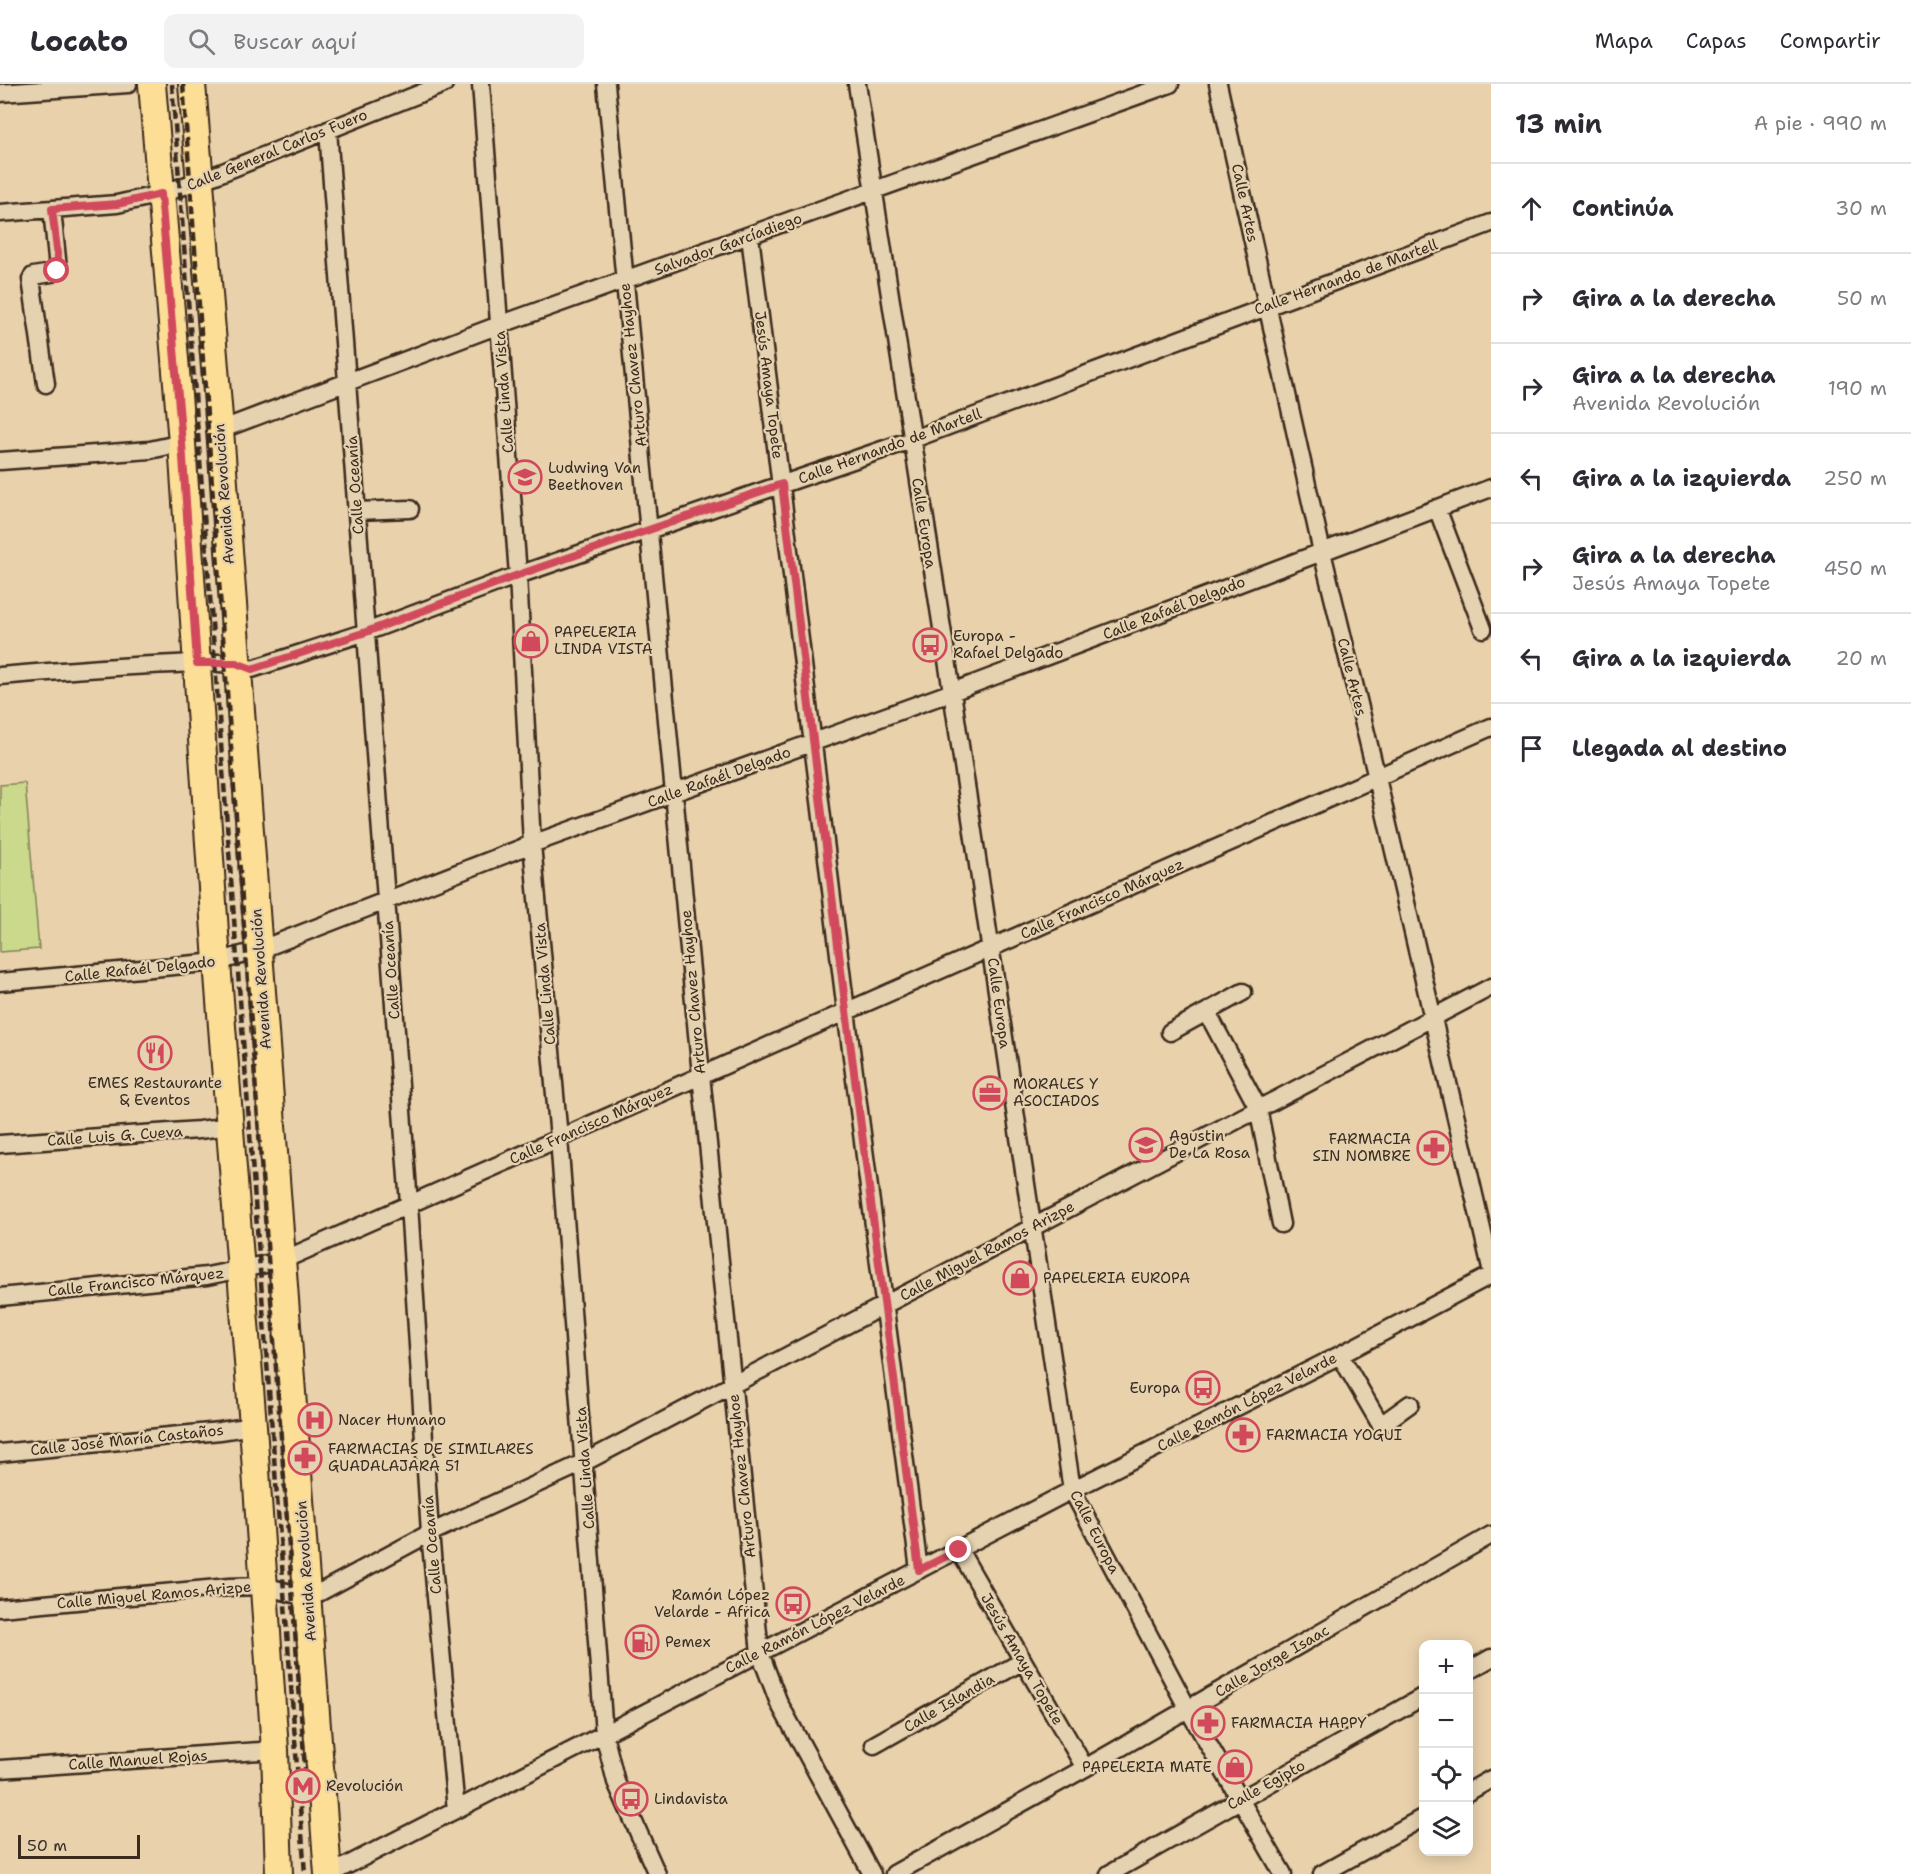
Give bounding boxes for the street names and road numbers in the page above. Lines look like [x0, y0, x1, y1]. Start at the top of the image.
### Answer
street label: Calle General Carlos Fuero [184, 105, 370, 195]
street label: Calle Artes [1227, 162, 1263, 244]
street label: Salvador Garcíadiego [651, 208, 805, 280]
street label: Calle Hernando de Martell [1251, 234, 1441, 320]
street label: Arturo Chavez Hayhoe [614, 282, 652, 448]
street label: Jesús Amaya Topete [750, 310, 788, 460]
street label: Calle Linda Vista [490, 330, 518, 454]
street label: Calle Hernando de Martell [795, 403, 985, 489]
street label: Avenida Revolución [209, 423, 239, 565]
street label: Calle Oceanía [342, 434, 368, 535]
street label: Calle Europa [907, 476, 941, 570]
street label: Calle Rafaél Delgado [1100, 572, 1248, 644]
street label: Calle Artes [1333, 636, 1371, 718]
street label: Calle Rafaél Delgado [645, 742, 793, 812]
street label: Calle Francisco Márquez [1017, 854, 1187, 944]
street label: Avenida Revolución [246, 908, 276, 1050]
street label: Arturo Chavez Hayhoe [676, 909, 710, 1075]
street label: Calle Oceanía [378, 919, 404, 1020]
street label: Calle Linda Vista [530, 921, 560, 1046]
street label: Calle Rafaél Delgado [64, 951, 216, 987]
street label: Calle Europa [983, 956, 1015, 1050]
street label: Calle Francisco Márquez [506, 1079, 676, 1169]
street label: Calle Luis G. Cueva [47, 1121, 184, 1151]
street label: Calle Miguel Ramos Arizpe [896, 1196, 1078, 1306]
street label: Calle Francisco Márquez [47, 1263, 225, 1301]
street label: Calle Ramón López Velarde [1154, 1348, 1340, 1456]
street label: Arturo Chavez Hayhoe [723, 1393, 761, 1559]
street label: Calle Linda Vista [571, 1406, 599, 1530]
street label: Calle José María Castaños [29, 1420, 225, 1460]
street label: Calle Europa [1065, 1487, 1125, 1578]
street label: Calle Oceanía [418, 1494, 446, 1595]
street label: Avenida Revolución [291, 1500, 321, 1642]
street label: Calle Ramón López Velarde [722, 1570, 908, 1678]
street label: Calle Miguel Ramos Arizpe [56, 1577, 252, 1613]
street label: Jesús Amaya Topete [976, 1589, 1068, 1729]
street label: Calle Jorge Isaac [1211, 1620, 1333, 1702]
street label: Calle Islandia [900, 1669, 999, 1737]
street label: Calle Manuel Rojas [68, 1745, 208, 1775]
street label: Calle Egipto [1223, 1755, 1309, 1815]

